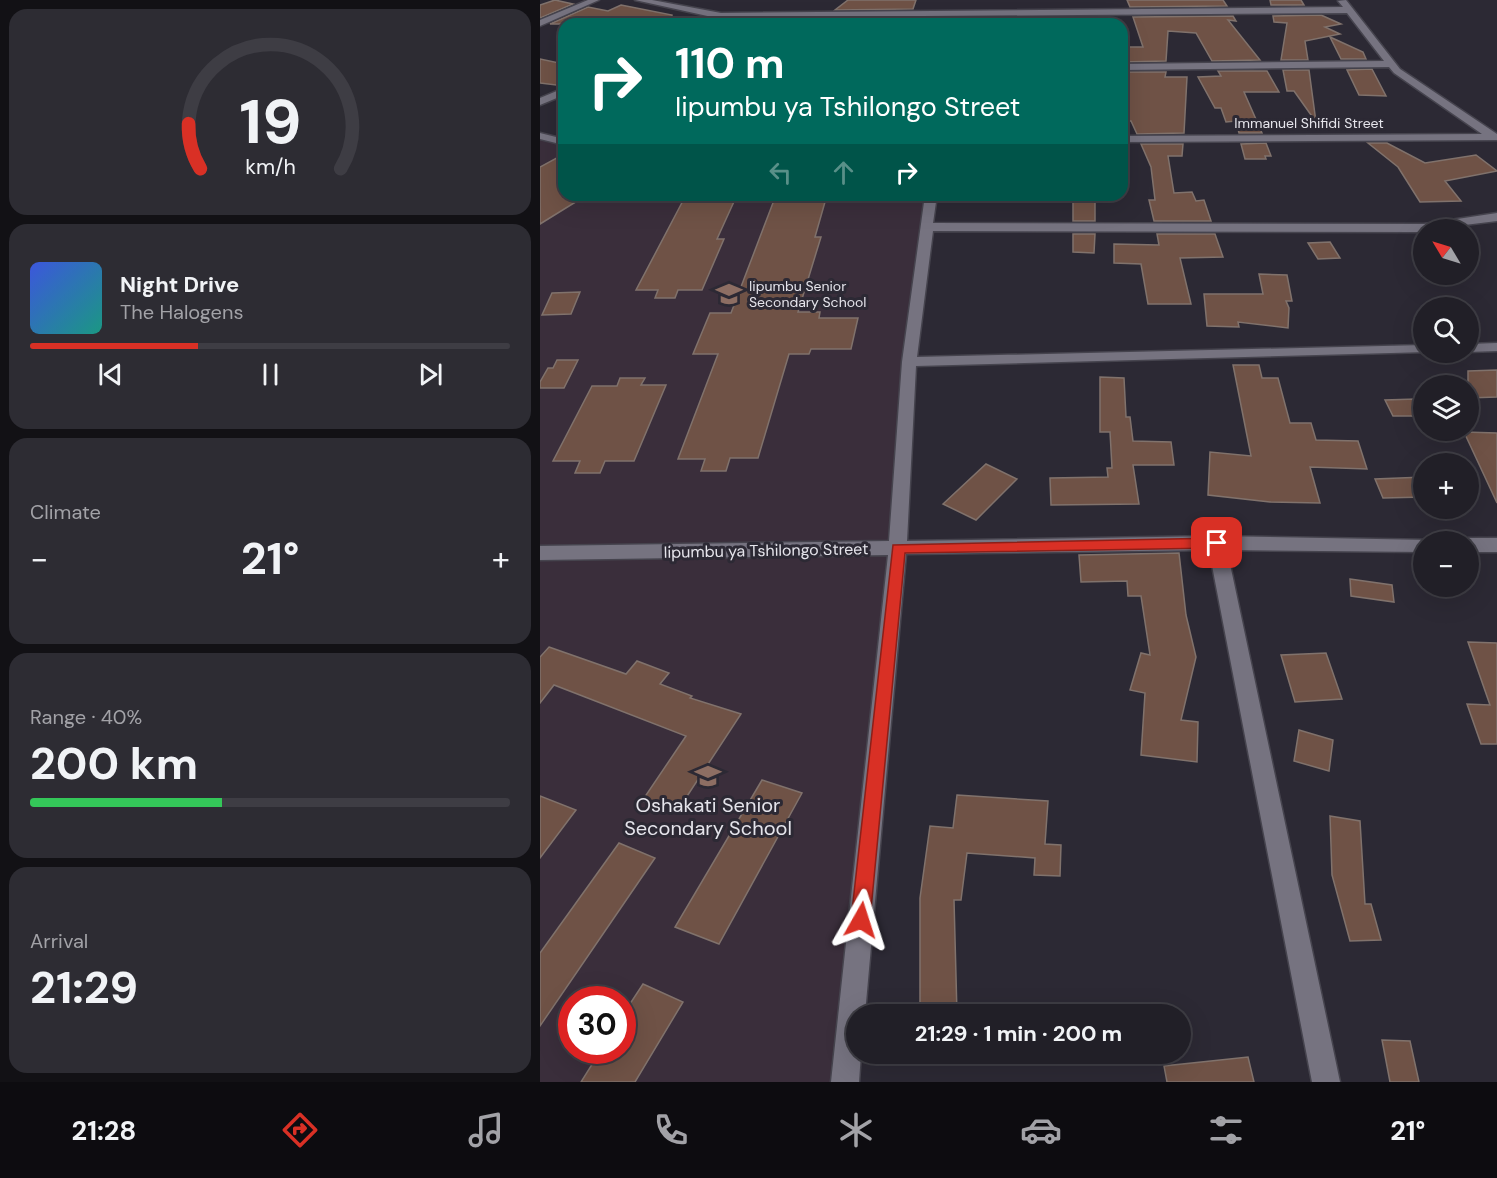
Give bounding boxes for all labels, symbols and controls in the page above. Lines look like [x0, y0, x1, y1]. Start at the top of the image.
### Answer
text: 110 m [675, 36, 785, 91]
icon: right [576, 42, 654, 120]
text: 19 [239, 81, 301, 162]
text: Iipumbu ya Tshilongo Street [675, 89, 1020, 124]
street label: Immanuel Shifidi Street [1234, 114, 1384, 132]
text: km/h [245, 153, 295, 181]
icon: left [764, 156, 797, 189]
icon: ahead [827, 156, 860, 189]
icon: right [890, 156, 923, 189]
north arrow [1413, 219, 1479, 285]
map controls [1413, 219, 1479, 597]
text: Night Drive [120, 270, 239, 299]
place label: Iipumbu Senior Secondary School [749, 277, 866, 311]
school or university icon: Iipumbu Senior Secondary School [714, 279, 744, 309]
button: search [1413, 297, 1479, 363]
text: The Halogens [120, 299, 243, 325]
icon: previous [94, 358, 127, 391]
icon: pause [254, 358, 287, 391]
icon: next [414, 358, 447, 391]
button: layers [1413, 375, 1479, 441]
button: + [1413, 453, 1479, 519]
text: Climate [30, 499, 101, 525]
pin [1191, 517, 1242, 568]
icon: arrive [1200, 526, 1233, 559]
text: 21° [241, 529, 299, 588]
button: − [1413, 531, 1479, 597]
text: − [30, 537, 48, 580]
text: + [492, 537, 510, 580]
street label: Iipumbu ya Tshilongo Street [663, 538, 869, 563]
text: Range · 40% [30, 704, 142, 730]
text: 200 km [30, 734, 198, 793]
school or university icon: Oshakati Senior Secondary School [693, 761, 723, 791]
place label: Oshakati Senior Secondary School [624, 792, 792, 841]
position arrow [829, 888, 893, 952]
text: Arrival [30, 928, 88, 954]
text: 21:29 [30, 958, 138, 1017]
speed limit sign: 30 [558, 986, 636, 1064]
text: 21:29 · 1 min · 200 m [915, 1019, 1122, 1048]
icon: directions [279, 1109, 321, 1151]
icon: music [465, 1109, 507, 1151]
icon: phone [650, 1109, 692, 1151]
icon: climate [835, 1109, 877, 1151]
icon: car [1020, 1109, 1062, 1151]
icon: filters [1205, 1109, 1247, 1151]
text: 21:28 [72, 1113, 136, 1148]
text: 21° [1390, 1113, 1425, 1148]

